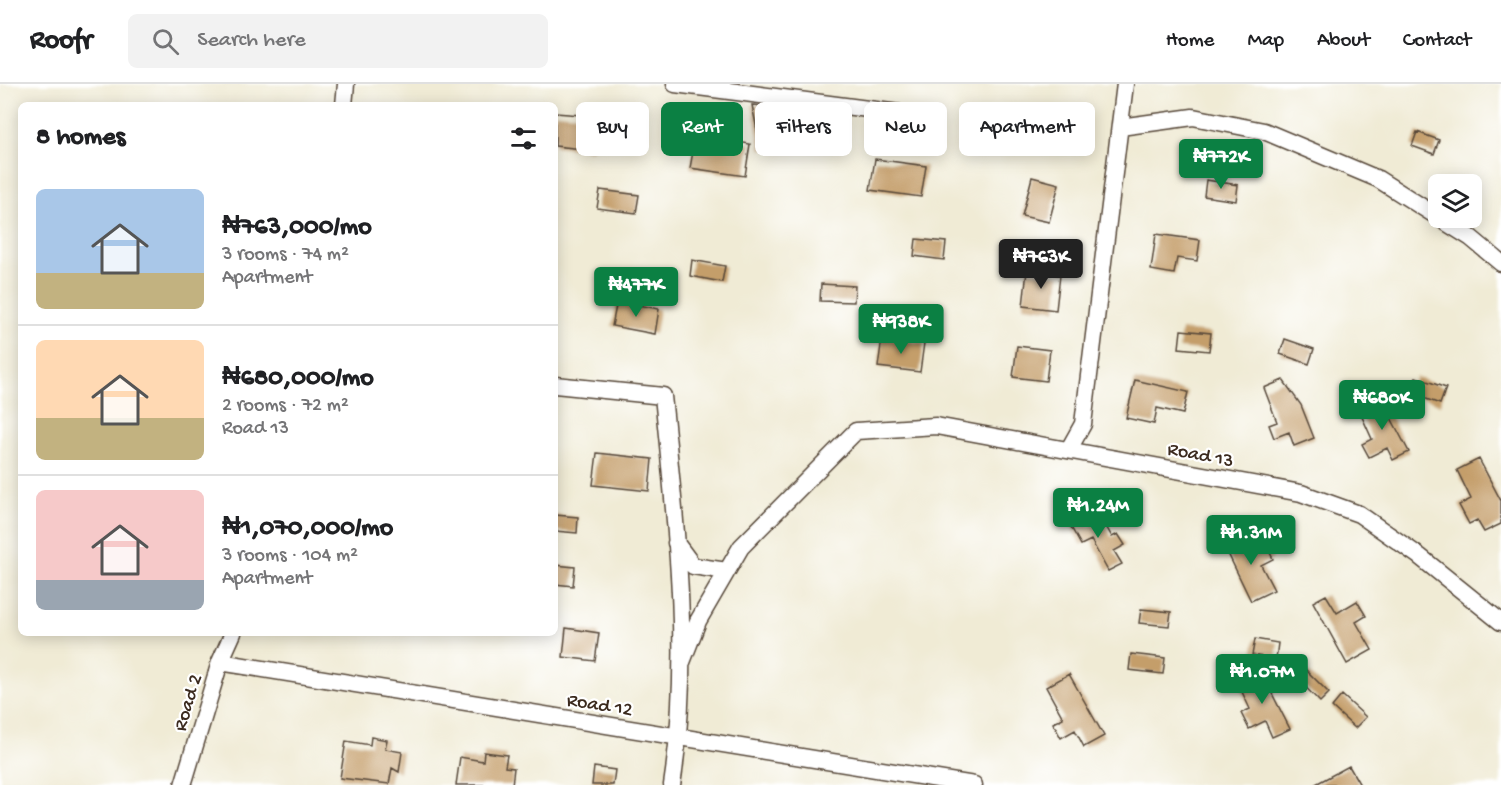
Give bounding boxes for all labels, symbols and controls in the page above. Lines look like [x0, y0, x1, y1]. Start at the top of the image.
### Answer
search box [128, 14, 548, 68]
text: Roofr [30, 25, 92, 58]
icon: search [149, 25, 182, 58]
text: Search here [197, 28, 306, 54]
text: Home [1166, 29, 1214, 54]
text: Map [1247, 29, 1284, 54]
text: About [1317, 29, 1370, 54]
text: Contact [1403, 29, 1471, 54]
chip: Buy [576, 102, 649, 156]
chip: Rent [661, 102, 743, 156]
chip: Filters [755, 102, 852, 156]
chip: New [864, 102, 947, 156]
chip: Apartment [959, 102, 1095, 156]
icon: filters [507, 122, 540, 155]
text: 8 homes [36, 123, 125, 154]
pin: ₦772K [1179, 139, 1263, 190]
text: ₦772K [1193, 147, 1249, 170]
map controls [1428, 174, 1482, 228]
button: layers [1428, 174, 1482, 228]
icon: home [84, 213, 156, 285]
text: ₦763,000/mo [222, 213, 372, 244]
pin: ₦763K [999, 239, 1083, 290]
text: 3 rooms · 74 m² [222, 244, 349, 267]
text: ₦763K [1013, 247, 1069, 270]
text: Apartment [222, 267, 312, 290]
pin: ₦477K [594, 267, 678, 318]
text: ₦477K [608, 275, 664, 298]
pin: ₦938K [859, 304, 943, 355]
text: ₦938K [873, 312, 929, 335]
icon: home [84, 364, 156, 436]
text: ₦680,000/mo [222, 364, 374, 395]
pin: ₦680K [1340, 380, 1424, 431]
text: ₦680K [1353, 388, 1411, 411]
text: 2 rooms · 72 m² [222, 395, 349, 418]
text: Road 13 [222, 418, 289, 441]
street label: Road 13 [1165, 439, 1235, 474]
pin: ₦1.24M [1049, 488, 1147, 539]
text: ₦1.24M [1067, 496, 1129, 519]
icon: home [84, 514, 156, 586]
text: ₦1,070,000/mo [222, 514, 393, 545]
pin: ₦1.31M [1202, 515, 1300, 566]
text: ₦1.31M [1220, 523, 1282, 546]
text: 3 rooms · 104 m² [222, 545, 358, 568]
text: Apartment [222, 568, 312, 591]
pin: ₦1.07M [1213, 654, 1311, 705]
text: ₦1.07M [1230, 662, 1294, 685]
street label: Road 2 [170, 672, 209, 734]
street label: Road 12 [565, 690, 634, 723]

